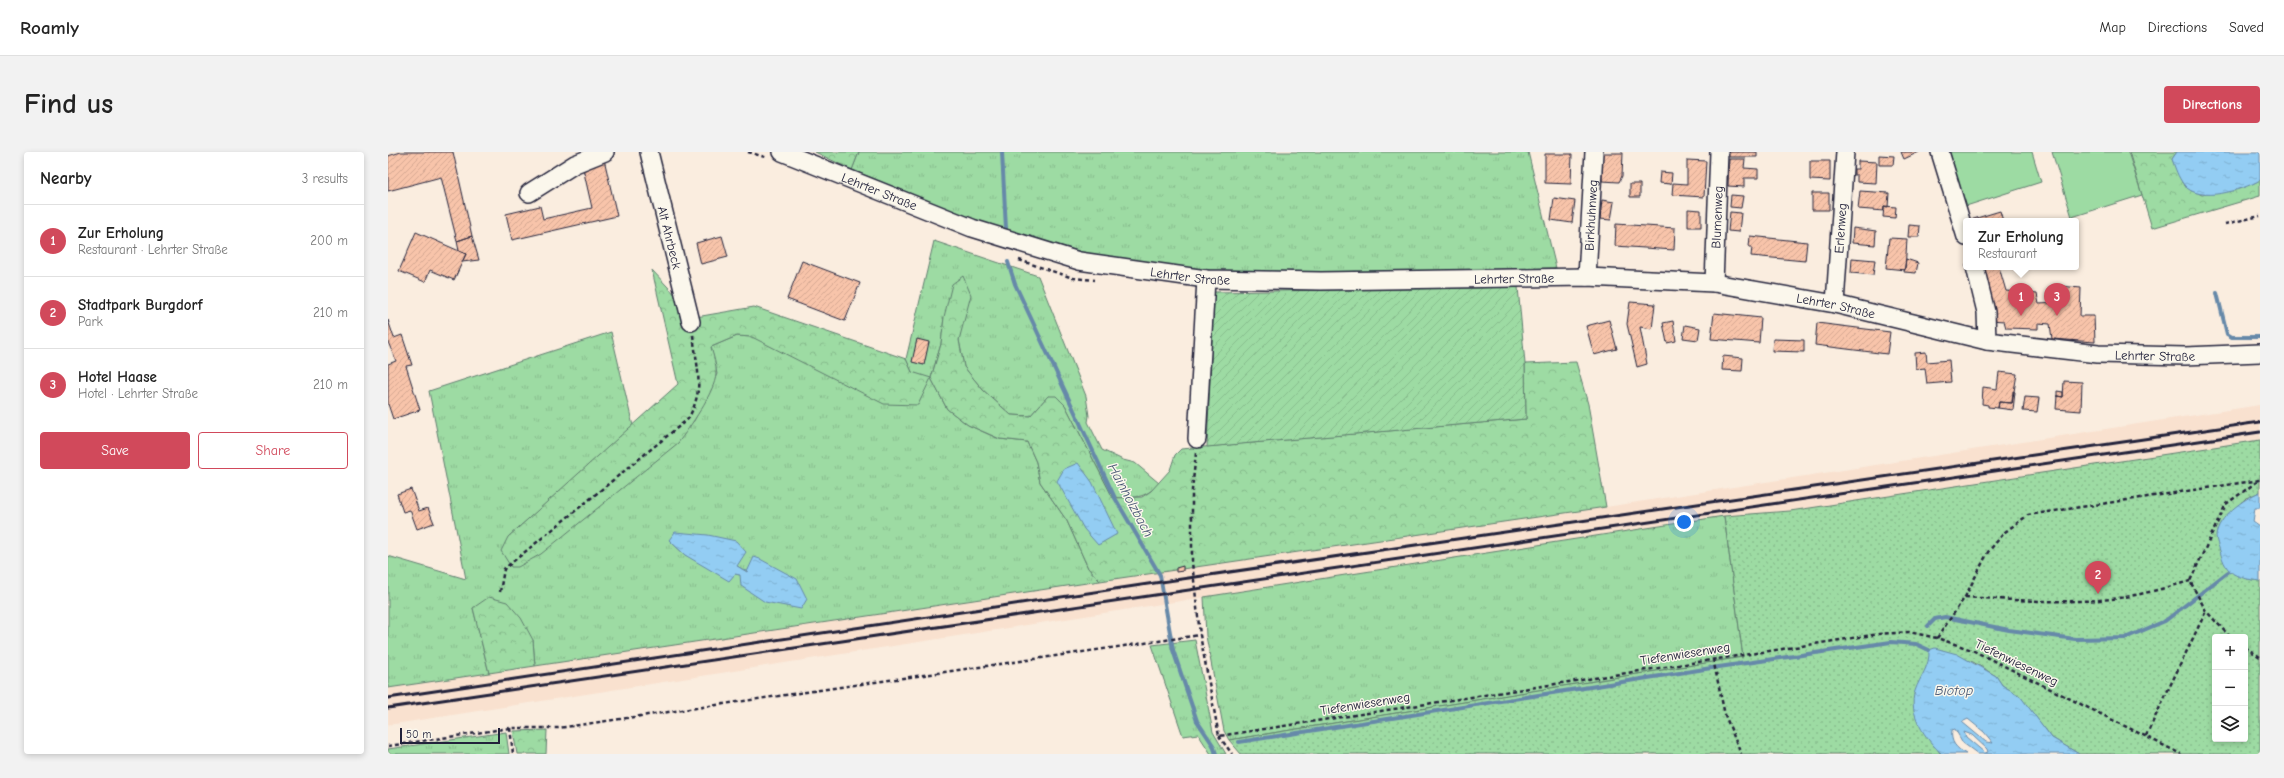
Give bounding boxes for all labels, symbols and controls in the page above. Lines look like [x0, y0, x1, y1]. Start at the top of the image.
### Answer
text: Roamly [20, 17, 79, 39]
text: Map [2099, 19, 2126, 36]
text: Directions [2148, 19, 2207, 36]
text: Saved [2229, 19, 2264, 36]
button: Directions [2164, 86, 2260, 123]
text: Find us [24, 88, 113, 120]
text: Nearby [40, 169, 91, 188]
street label: Lehrter Straße [839, 170, 920, 213]
text: 3 results [302, 171, 348, 186]
street label: Birkhuhnweg [1581, 179, 1600, 251]
street label: Blumenweg [1708, 185, 1726, 249]
street label: Erlenweg [1831, 202, 1850, 254]
street label: Alt Ahrbeck [655, 205, 685, 271]
popup [1963, 218, 2079, 270]
text: Zur Erholung [78, 224, 164, 242]
text: Zur Erholung [1978, 228, 2064, 246]
text: 1 [50, 233, 56, 248]
text: 200 m [310, 233, 348, 248]
text: Restaurant · Lehrter Straße [78, 242, 228, 257]
text: Restaurant [1978, 246, 2037, 261]
street label: Lehrter Straße [1149, 264, 1231, 287]
street label: Lehrter Straße [1474, 270, 1555, 287]
pin: 1 [2008, 283, 2034, 316]
pin: 3 [2044, 283, 2070, 316]
street label: Lehrter Straße [1795, 290, 1877, 322]
text: Stadtpark Burgdorf [78, 296, 202, 314]
text: 2 [50, 305, 56, 320]
text: 210 m [313, 305, 348, 320]
text: Park [78, 314, 103, 329]
street label: Lehrter Straße [2115, 347, 2196, 364]
text: Hotel Haase [78, 368, 157, 386]
text: 3 [50, 377, 56, 392]
text: 210 m [313, 377, 348, 392]
text: Hotel · Lehrter Straße [78, 386, 198, 401]
button: Save [40, 432, 190, 469]
button: Share [198, 432, 348, 469]
water label: Hainholzbach [1104, 460, 1157, 540]
your location [1674, 512, 1694, 532]
pin: 2 [2085, 561, 2111, 594]
map controls [2212, 634, 2248, 742]
button: + [2212, 634, 2248, 670]
street label: Tiefenwiesenweg [1973, 636, 2061, 689]
street label: Tiefenwiesenweg [1639, 639, 1731, 668]
button: − [2212, 670, 2248, 706]
water label: Biotop [1935, 682, 1973, 699]
street label: Tiefenwiesenweg [1319, 689, 1411, 718]
button: layers [2212, 706, 2248, 742]
scale bar [400, 726, 500, 745]
text: 50 m [406, 728, 431, 741]

